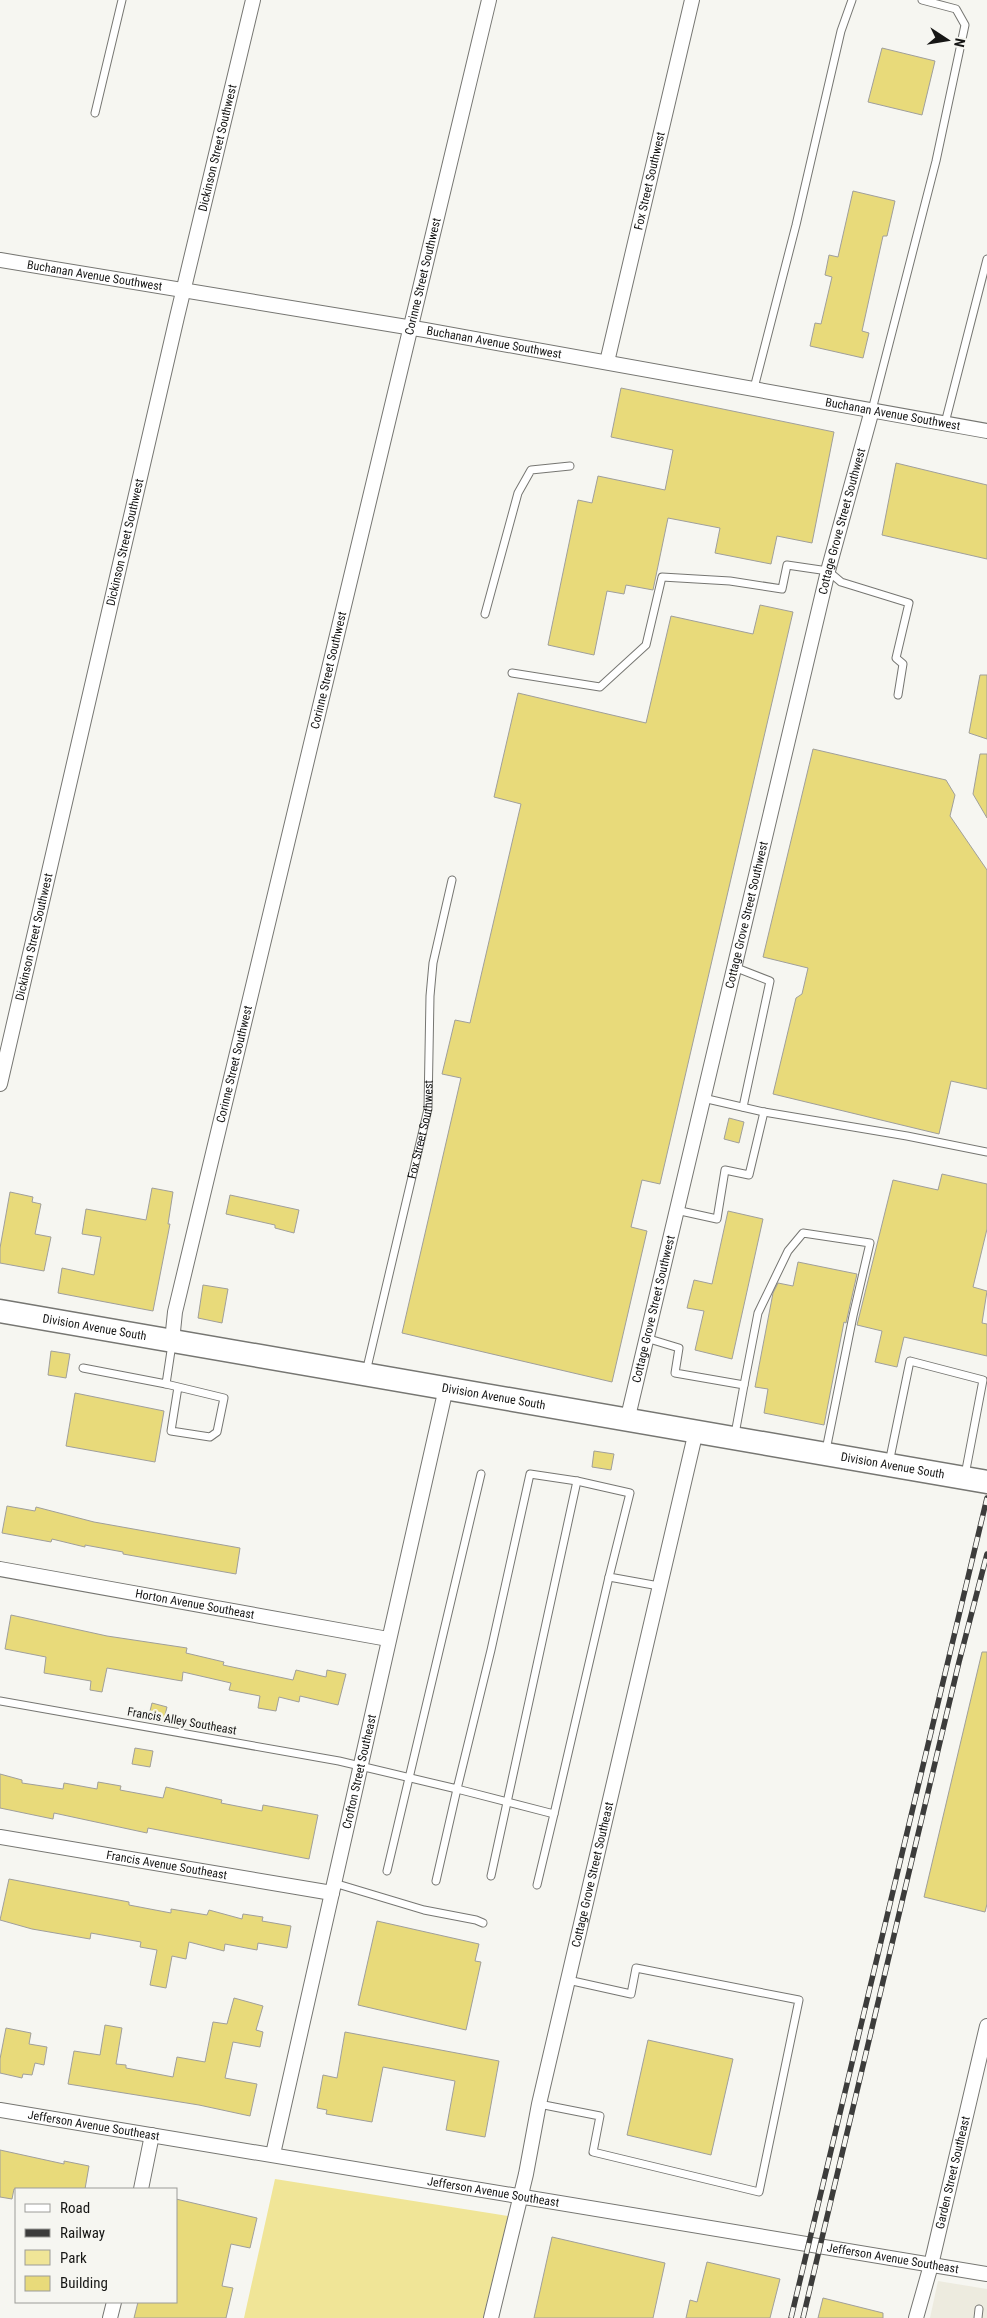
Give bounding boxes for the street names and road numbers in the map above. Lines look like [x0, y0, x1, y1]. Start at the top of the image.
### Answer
street label: Dickinson Street Southwest [196, 83, 240, 213]
street label: Fox Street Southwest [631, 130, 668, 231]
street label: Corinne Street Southwest [402, 216, 444, 336]
street label: Buchanan Avenue Southwest [26, 258, 164, 294]
street label: Buchanan Avenue Southwest [426, 323, 563, 362]
street label: Buchanan Avenue Southwest [824, 395, 962, 433]
street label: Cottage Grove Street Southwest [816, 446, 868, 596]
street label: Dickinson Street Southwest [104, 477, 147, 607]
street label: Corinne Street Southwest [308, 610, 349, 730]
street label: Cottage Grove Street Southwest [722, 839, 771, 990]
street label: Dickinson Street Southwest [13, 871, 56, 1002]
street label: Corinne Street Southwest [214, 1004, 255, 1124]
street label: Fox Street Southwest [405, 1079, 436, 1180]
street label: Cottage Grove Street Southwest [629, 1234, 678, 1384]
street label: Division Avenue South [42, 1312, 148, 1343]
street label: Division Avenue South [441, 1381, 547, 1412]
street label: Division Avenue South [840, 1450, 946, 1482]
street label: Horton Avenue Southeast [134, 1587, 256, 1622]
street label: Francis Alley Southeast [126, 1704, 238, 1738]
street label: Crofton Street Southeast [340, 1713, 379, 1830]
street label: Cottage Grove Street Southeast [569, 1800, 616, 1949]
street label: Francis Avenue Southeast [105, 1848, 229, 1882]
street label: Jefferson Avenue Southeast [27, 2108, 161, 2143]
street label: Garden Street Southeast [933, 2114, 973, 2230]
street label: Jefferson Avenue Southeast [426, 2174, 561, 2210]
street label: Jefferson Avenue Southeast [826, 2240, 960, 2276]

